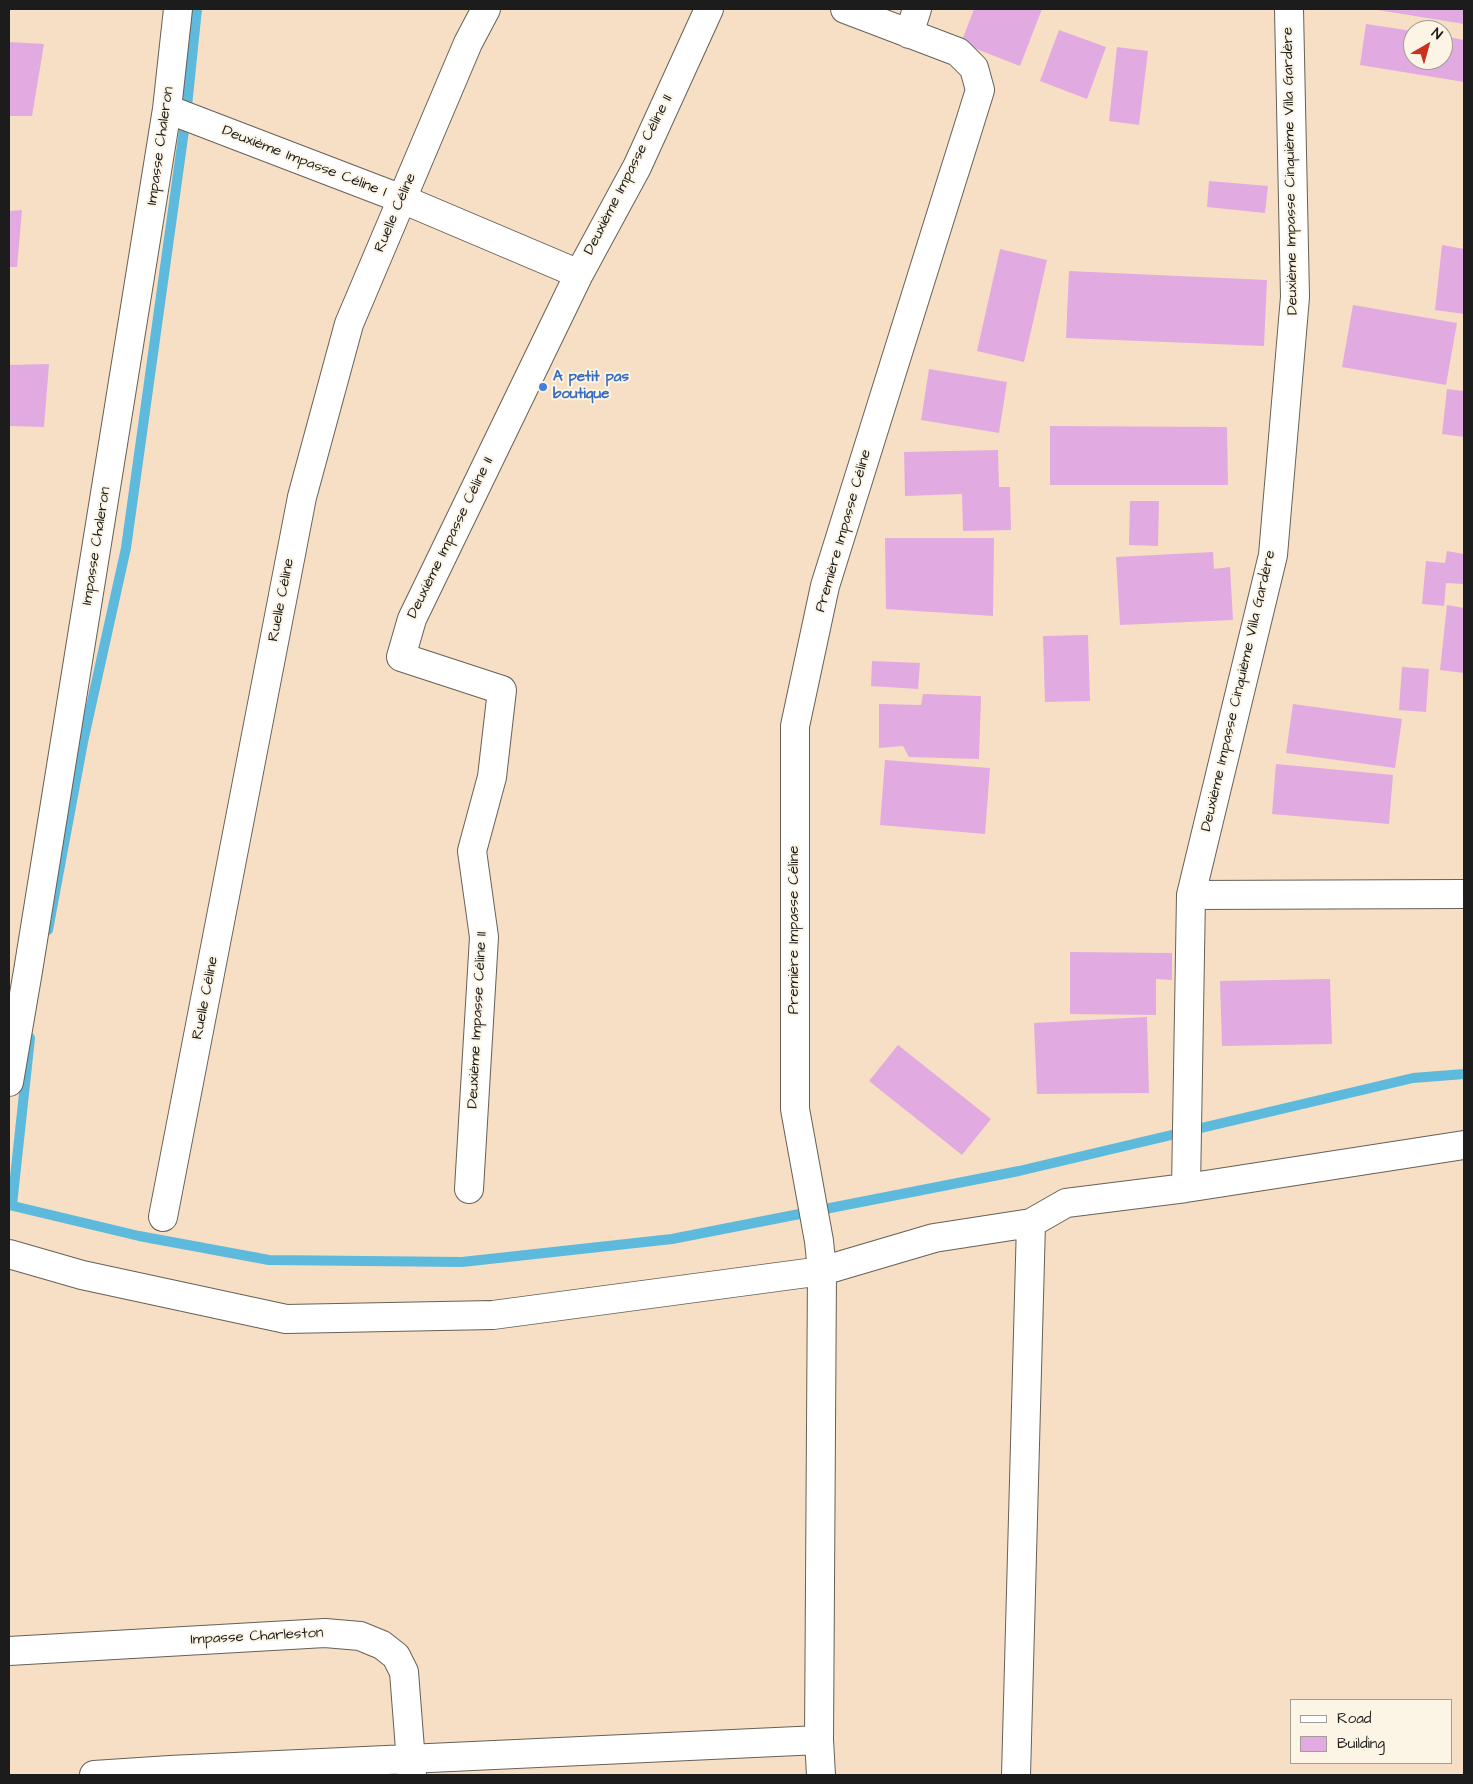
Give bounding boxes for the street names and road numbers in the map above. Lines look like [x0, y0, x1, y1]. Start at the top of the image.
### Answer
street label: Deuxième Impasse Cinquième Villa Gardère [1279, 27, 1303, 315]
street label: Impasse Chaleron [144, 86, 178, 206]
street label: Deuxième Impasse Céline II [581, 92, 677, 258]
street label: Deuxième Impasse Céline I [219, 122, 389, 202]
street label: Ruelle Céline [371, 171, 421, 255]
street label: Première Impasse Céline [812, 448, 876, 614]
street label: Deuxième Impasse Céline II [404, 454, 498, 622]
street label: Impasse Chaleron [79, 486, 115, 606]
street label: Deuxième Impasse Cinquième Villa Gardère [1198, 549, 1280, 833]
street label: Ruelle Céline [265, 557, 299, 643]
street label: Première Impasse Céline [786, 846, 804, 1014]
street label: Deuxième Impasse Céline II [464, 931, 492, 1109]
street label: Ruelle Céline [189, 955, 223, 1041]
street label: Impasse Charleston [190, 1625, 324, 1649]

